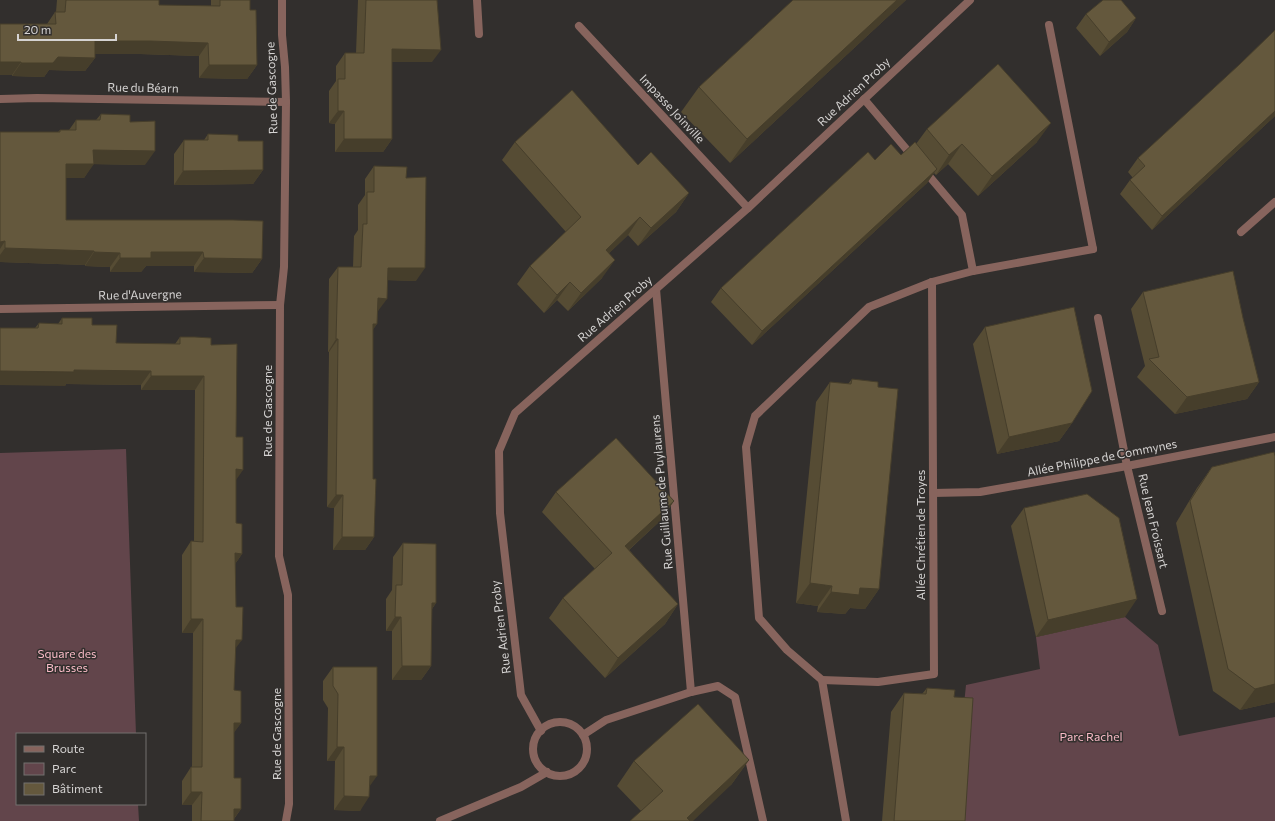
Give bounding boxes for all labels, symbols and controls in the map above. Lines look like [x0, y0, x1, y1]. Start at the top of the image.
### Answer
scale bar [18, 16, 116, 42]
text: 20 m [24, 22, 51, 36]
street label: Rue de Gascogne [262, 42, 280, 134]
street label: Rue Adrien Proby [814, 54, 892, 128]
street label: Impasse Joinville [637, 71, 708, 146]
street label: Rue du Béarn [107, 79, 179, 95]
street label: Rue Adrien Proby [574, 272, 654, 344]
street label: Rue d'Auvergne [98, 286, 182, 302]
street label: Rue de Gascogne [260, 365, 274, 457]
street label: Rue Guillaume de Puylaurens [647, 414, 675, 570]
street label: Allée Philippe de Commynes [1026, 436, 1178, 478]
street label: Allée Chrétien de Troyes [913, 470, 927, 600]
street label: Rue Jean Froissart [1135, 472, 1172, 570]
street label: Rue Adrien Proby [487, 580, 513, 675]
park label: Square des Brusses [38, 646, 96, 674]
street label: Rue de Gascogne [269, 688, 283, 780]
park label: Parc Rachel [1059, 729, 1123, 743]
legend [16, 733, 146, 805]
text: Route [52, 741, 85, 755]
text: Parc [52, 761, 76, 775]
text: Bâtiment [52, 781, 103, 795]

